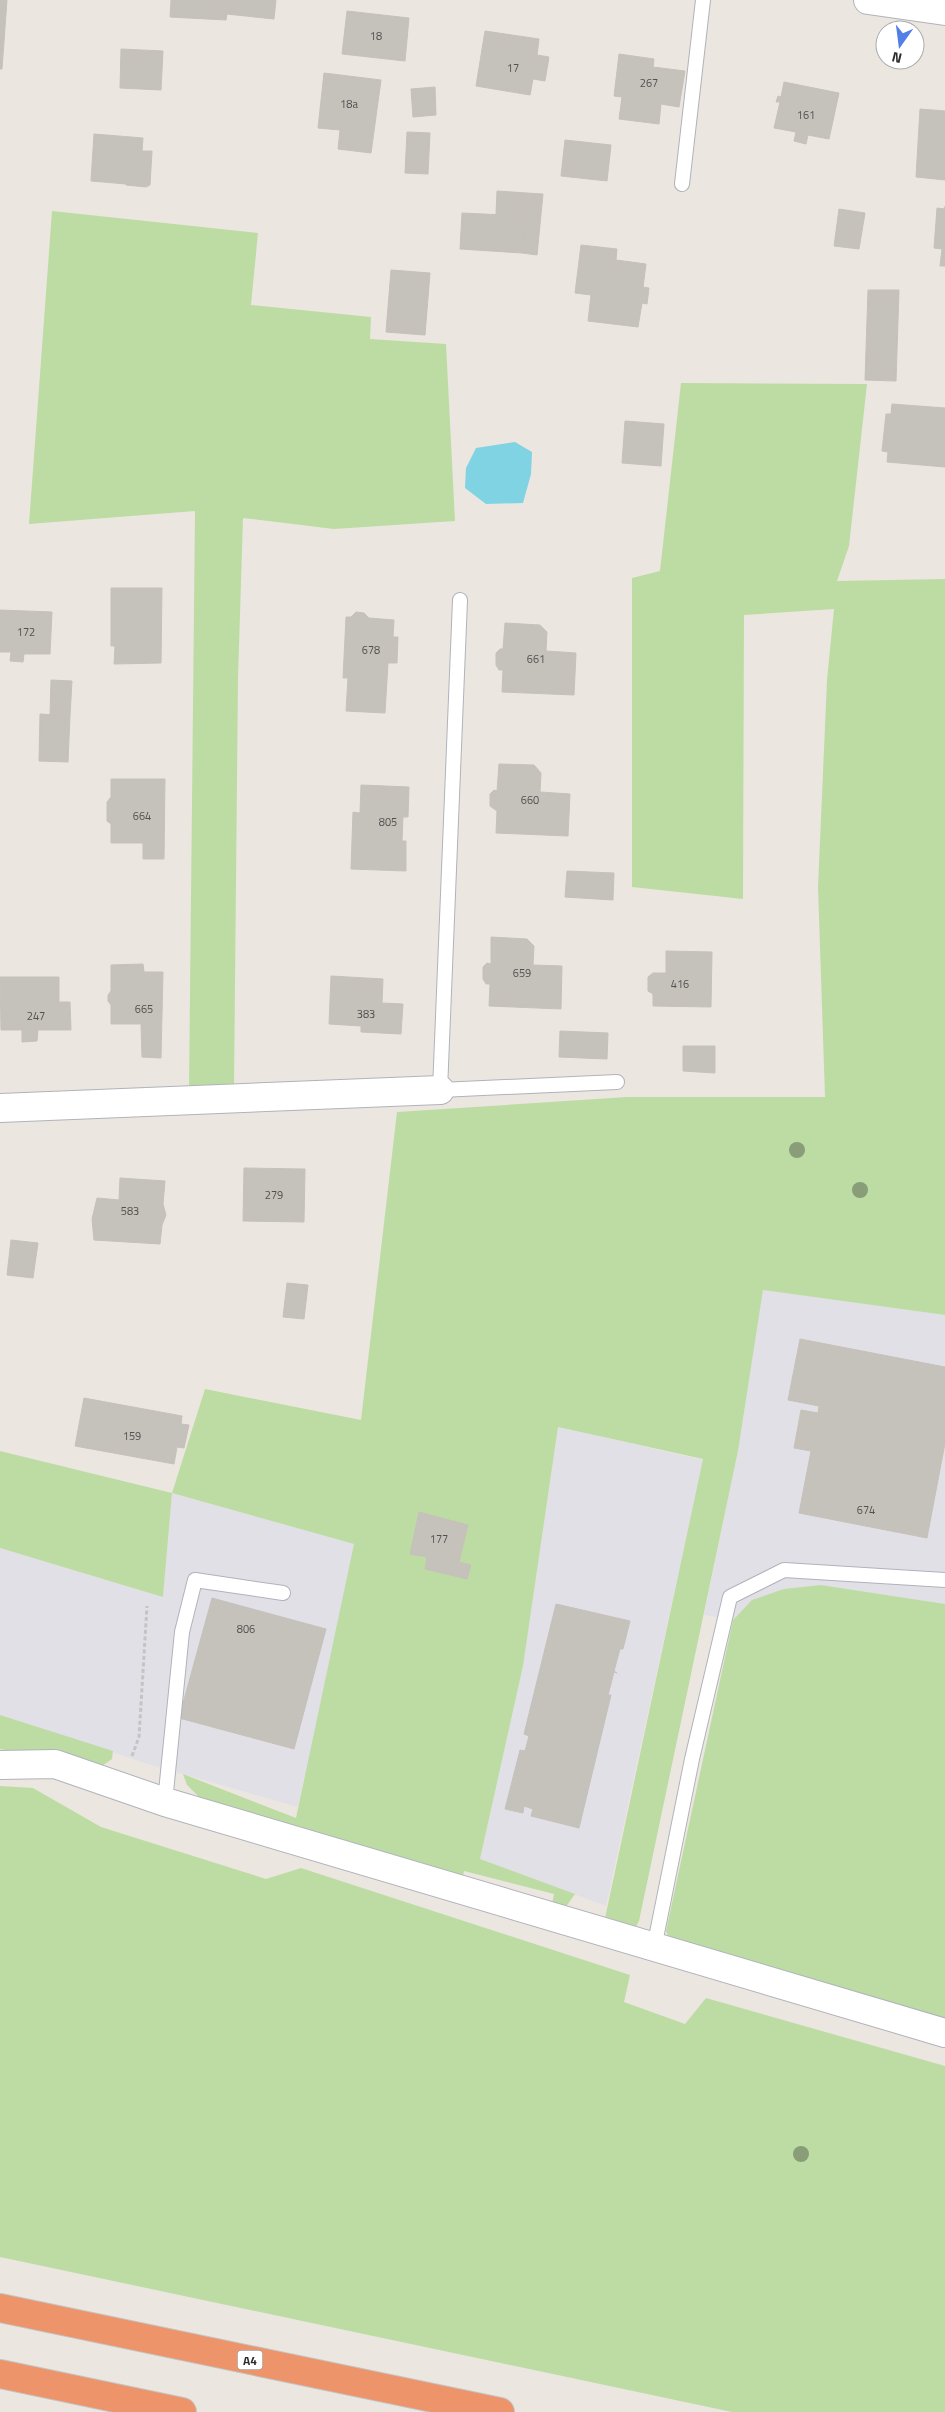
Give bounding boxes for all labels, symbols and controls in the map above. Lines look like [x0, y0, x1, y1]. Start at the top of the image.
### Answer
north arrow [875, 20, 925, 70]
house number: 18 [370, 28, 382, 44]
text: N [889, 47, 904, 69]
house number: 17 [507, 60, 519, 76]
house number: 267 [640, 75, 658, 91]
house number: 18a [340, 96, 358, 112]
house number: 161 [797, 107, 815, 123]
house number: 172 [17, 624, 35, 640]
house number: 678 [362, 642, 380, 658]
house number: 661 [527, 651, 545, 667]
house number: 660 [521, 792, 539, 808]
house number: 664 [133, 808, 151, 824]
house number: 805 [379, 814, 397, 830]
house number: 659 [513, 965, 531, 981]
house number: 416 [671, 976, 689, 992]
house number: 665 [135, 1001, 153, 1017]
house number: 383 [357, 1006, 375, 1022]
house number: 247 [27, 1008, 45, 1024]
house number: 279 [265, 1187, 283, 1203]
house number: 583 [121, 1203, 139, 1219]
house number: 159 [123, 1428, 141, 1444]
house number: 674 [857, 1502, 875, 1518]
house number: 177 [430, 1531, 448, 1547]
house number: 806 [237, 1621, 255, 1637]
road number: A4 [238, 2350, 262, 2370]

